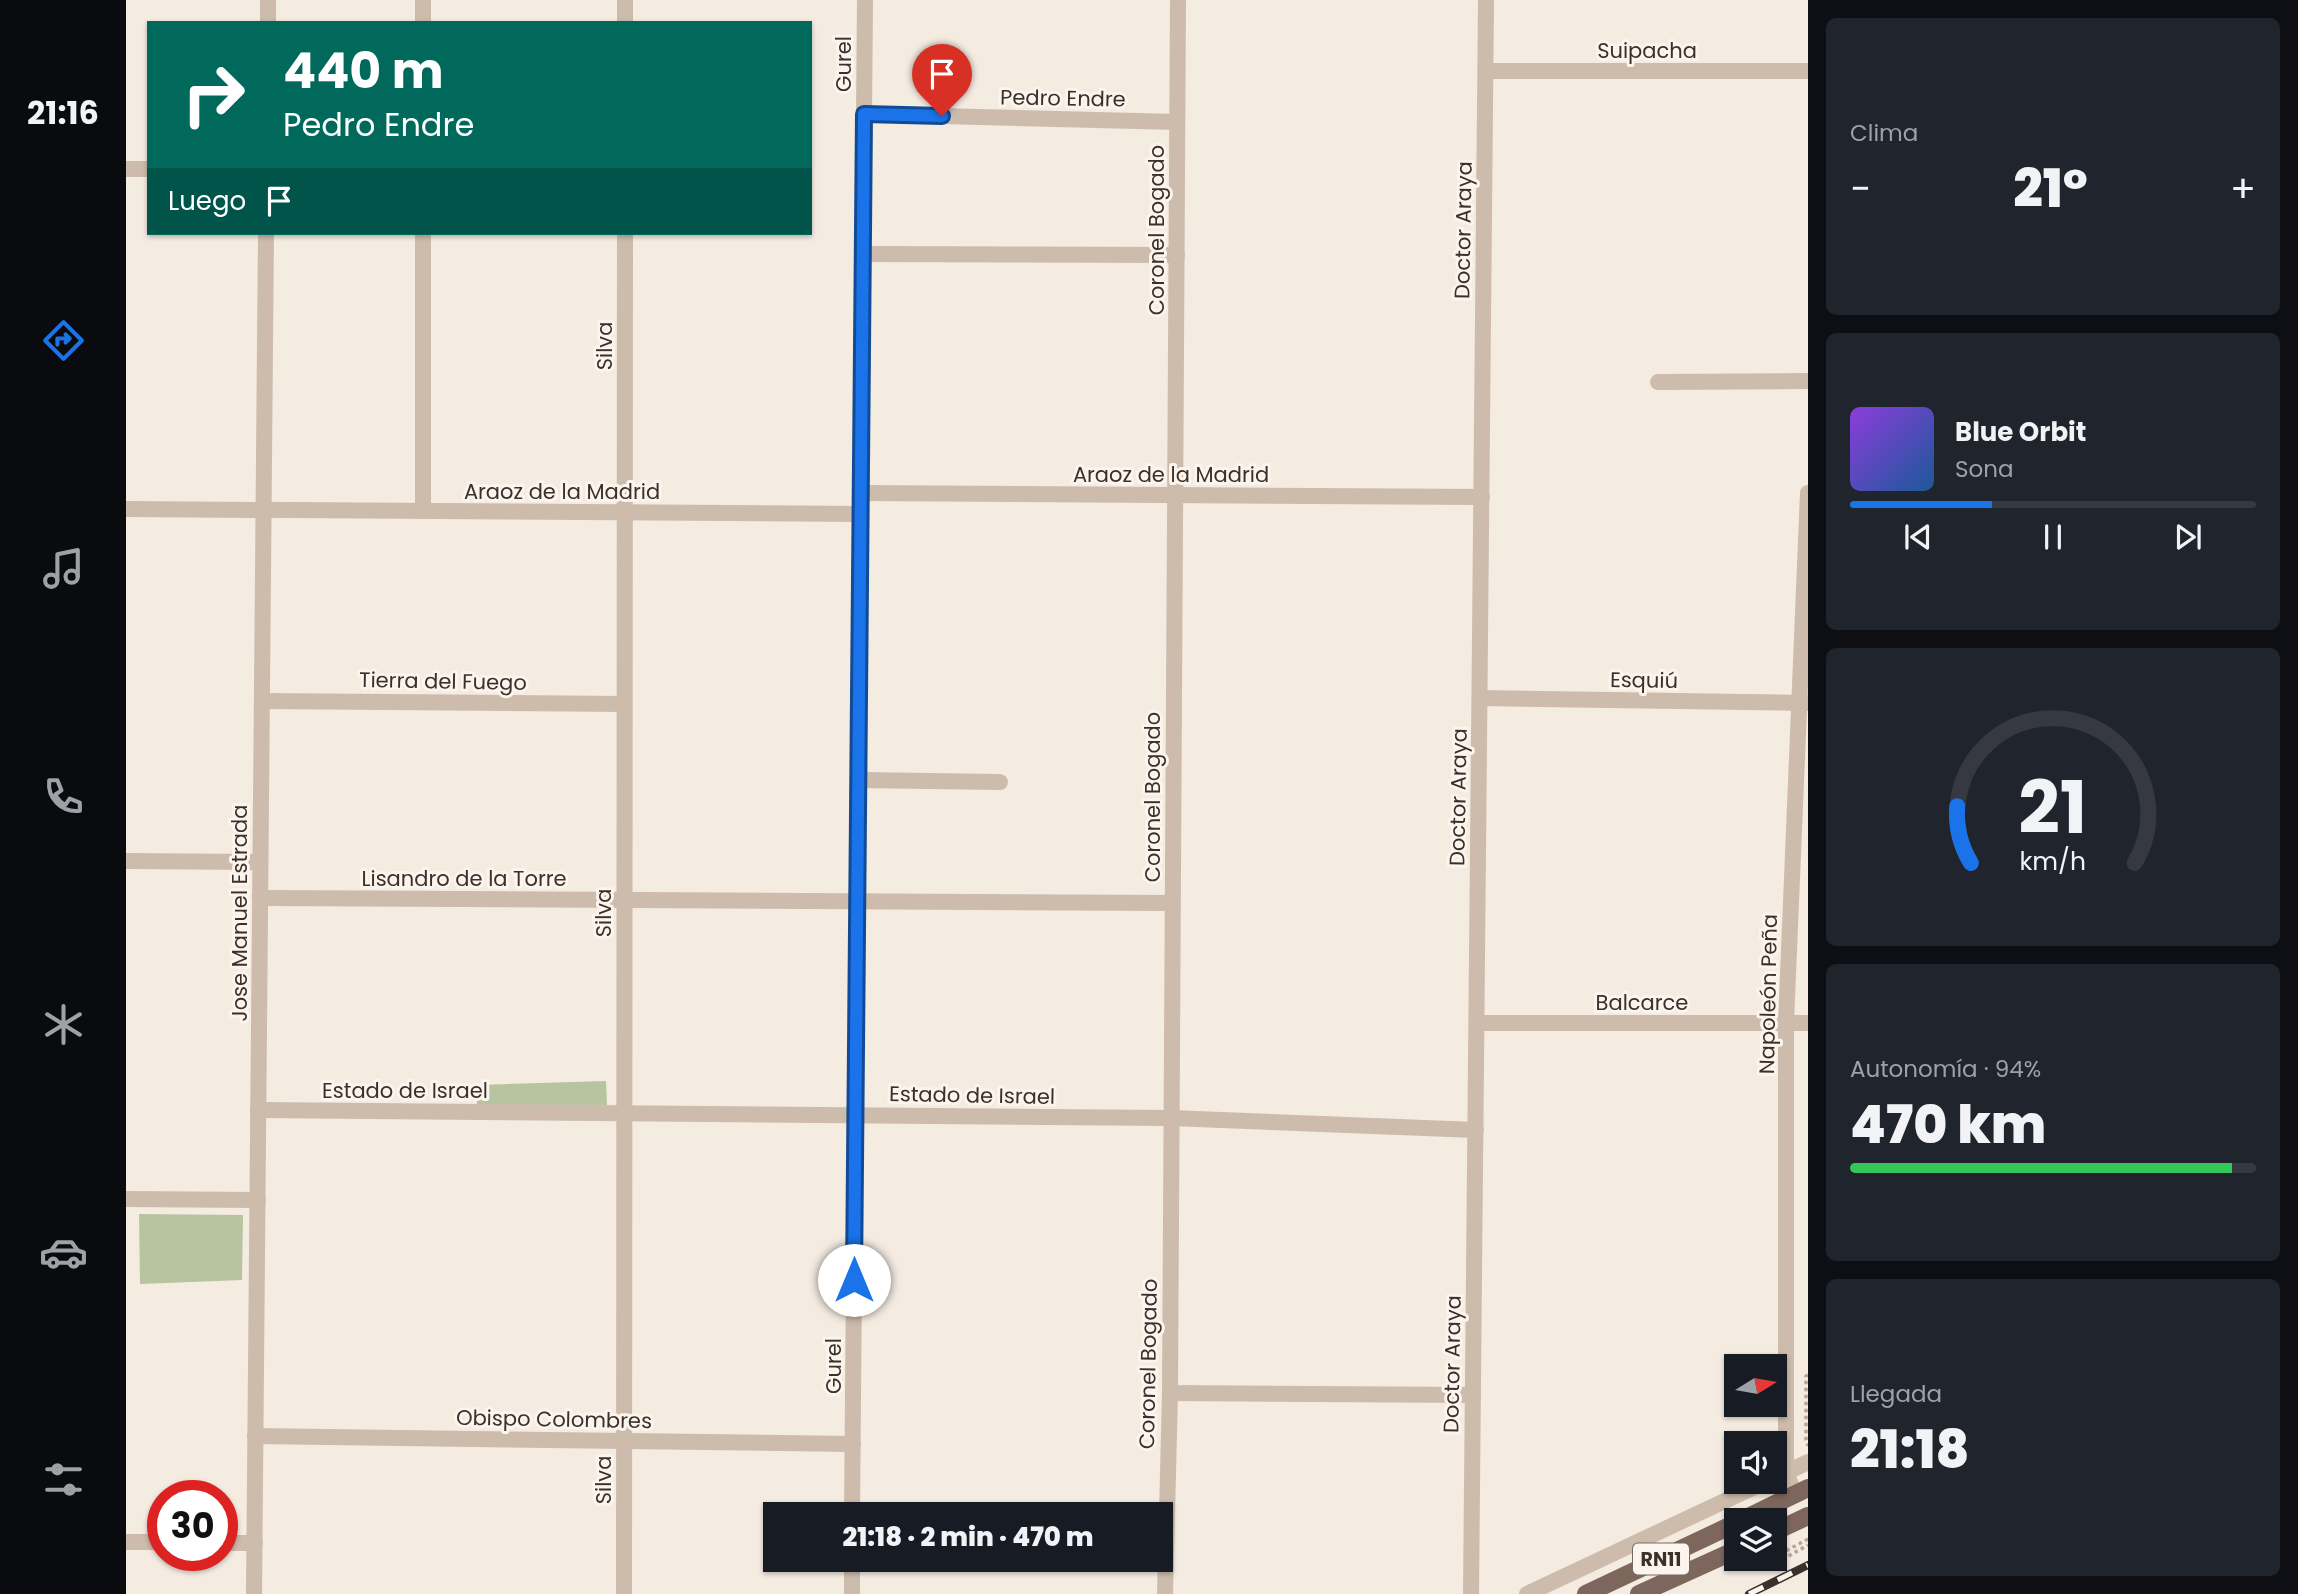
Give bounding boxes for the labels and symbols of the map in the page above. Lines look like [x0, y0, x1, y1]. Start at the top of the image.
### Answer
street label: Gurel [829, 36, 858, 92]
street label: Suipacha [1597, 36, 1697, 65]
pin [912, 44, 972, 116]
street label: Pedro Endre [1000, 82, 1126, 114]
street label: Coronel Bogado [1142, 145, 1171, 315]
street label: Doctor Araya [1447, 161, 1479, 299]
street label: Silva [590, 322, 619, 370]
street label: Araoz de la Madrid [1073, 460, 1269, 489]
street label: Araoz de la Madrid [464, 477, 660, 506]
street label: Tierra del Fuego [359, 665, 527, 697]
street label: Esquiú [1610, 665, 1678, 695]
street label: Coronel Bogado [1138, 712, 1167, 882]
street label: Doctor Araya [1442, 728, 1474, 866]
street label: Jose Manuel Estrada [225, 805, 254, 1021]
street label: Lisandro de la Torre [361, 864, 567, 893]
street label: Silva [589, 889, 618, 937]
street label: Napoleón Peña [1752, 914, 1784, 1074]
street label: Balcarce [1596, 988, 1688, 1017]
street label: Estado de Israel [322, 1076, 488, 1105]
street label: Estado de Israel [889, 1079, 1055, 1111]
position arrow [817, 1243, 891, 1317]
street label: Coronel Bogado [1132, 1279, 1164, 1449]
street label: Doctor Araya [1436, 1295, 1468, 1433]
street label: Gurel [819, 1338, 848, 1394]
north arrow [1724, 1354, 1787, 1418]
street label: Obispo Colombres [456, 1403, 652, 1435]
street label: Silva [589, 1456, 618, 1504]
speed limit sign: 30 [147, 1480, 238, 1571]
road number: RN11 [1633, 1544, 1689, 1574]

